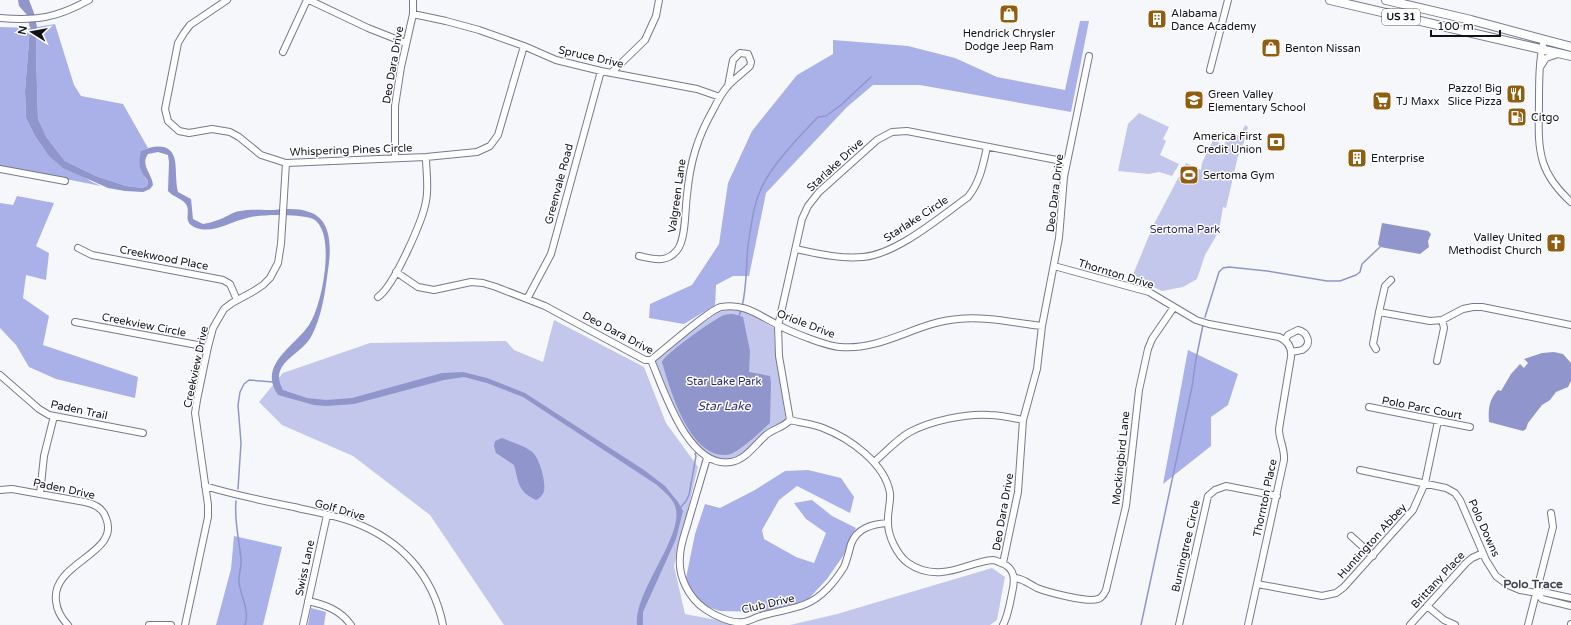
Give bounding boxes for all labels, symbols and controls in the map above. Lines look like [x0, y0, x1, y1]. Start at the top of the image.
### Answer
shop icon: Hendrick Chrysler Dodge Jeep Ram [998, 3, 1020, 25]
place label: Alabama Dance Academy [1171, 7, 1256, 33]
building icon: Alabama Dance Academy [1146, 8, 1168, 30]
road number: US 31 [1382, 9, 1420, 25]
north arrow [12, 12, 52, 52]
scale bar [1431, 12, 1500, 38]
text: 100 m [1437, 19, 1474, 33]
text: N [15, 25, 30, 36]
street label: Deo Dara Drive [380, 25, 406, 105]
place label: Hendrick Chrysler Dodge Jeep Ram [963, 27, 1056, 53]
shop icon: Benton Nissan [1260, 37, 1282, 59]
place label: Benton Nissan [1285, 42, 1361, 55]
street label: Spruce Drive [557, 43, 625, 71]
place label: Pazzo! Big Slice Pizza [1448, 82, 1502, 108]
restaurant icon: Pazzo! Big Slice Pizza [1505, 83, 1527, 105]
place label: Green Valley Elementary School [1208, 88, 1306, 114]
school or university icon: Green Valley Elementary School [1183, 89, 1205, 111]
supermarket icon: TJ Maxx [1371, 90, 1393, 112]
place label: TJ Maxx [1396, 95, 1440, 108]
fuel station icon: Citgo [1506, 106, 1528, 128]
place label: Citgo [1531, 111, 1559, 124]
place label: America First Credit Union [1193, 130, 1262, 156]
bank icon: America First Credit Union [1265, 131, 1287, 153]
street label: Starlake Drive [804, 136, 866, 194]
street label: Whispering Pines Circle [289, 141, 413, 159]
street label: Greenvale Road [542, 142, 576, 226]
building icon: Enterprise [1346, 147, 1368, 169]
place label: Enterprise [1371, 152, 1424, 165]
street label: Deo Dara Drive [1044, 153, 1066, 233]
street label: Valgreen Lane [665, 158, 689, 234]
sports icon: Sertoma Gym [1178, 164, 1200, 186]
place label: Sertoma Gym [1203, 169, 1275, 182]
street label: Starlake Circle [881, 193, 951, 245]
park label: Sertoma Park [1150, 223, 1220, 236]
place label: Valley United Methodist Church [1448, 231, 1542, 257]
church icon: Valley United Methodist Church [1545, 232, 1567, 254]
street label: Creekwood Place [119, 243, 209, 273]
street label: Thornton Drive [1077, 256, 1155, 292]
street label: Oriole Drive [775, 307, 837, 341]
street label: Deo Dara Drive [580, 309, 656, 357]
street label: Creekview Circle [101, 310, 187, 340]
street label: Creekview Drive [181, 325, 211, 409]
park label: Star Lake Park [687, 375, 762, 388]
street label: Polo Parc Court [1381, 394, 1463, 422]
street label: Paden Trail [49, 398, 109, 422]
water label: Star Lake [697, 399, 752, 413]
street label: Mockingbird Lane [1110, 410, 1132, 506]
street label: Thornton Place [1250, 458, 1280, 538]
street label: Deo Dara Drive [990, 472, 1016, 552]
street label: Paden Drive [32, 476, 96, 502]
street label: Golf Drive [313, 497, 367, 523]
street label: Polo Downs [1466, 497, 1502, 559]
street label: Burningtree Circle [1169, 499, 1203, 593]
street label: Huntington Abbey [1335, 501, 1409, 581]
street label: Swiss Lane [293, 539, 317, 597]
street label: Brittany Place [1408, 549, 1468, 611]
district label: Polo Trace [1503, 577, 1563, 591]
street label: Club Drive [740, 592, 796, 616]

